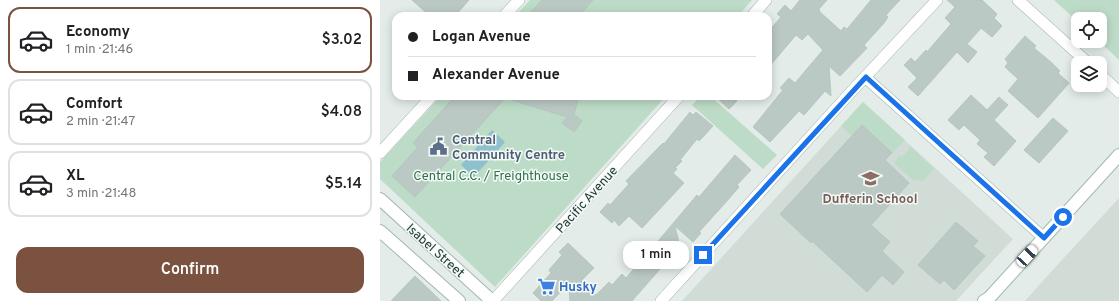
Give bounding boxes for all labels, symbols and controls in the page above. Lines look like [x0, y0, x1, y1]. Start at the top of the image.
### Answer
map controls [1071, 12, 1107, 92]
button: locate [1071, 12, 1107, 48]
icon: car [18, 22, 54, 58]
text: Economy [66, 23, 130, 42]
text: Logan Avenue [432, 28, 531, 47]
text: $3.02 [322, 31, 362, 50]
text: 1 min · 21:46 [66, 42, 133, 58]
button: layers [1071, 56, 1107, 92]
text: Alexander Avenue [432, 66, 560, 85]
icon: car [18, 94, 54, 130]
text: Comfort [66, 95, 123, 114]
text: $4.08 [321, 103, 362, 122]
text: 2 min · 21:47 [66, 114, 135, 130]
place label: Central Community Centre [452, 133, 565, 164]
public building icon: Central Community Centre [429, 136, 449, 156]
street label: Pacific Avenue [553, 163, 622, 237]
icon: car [18, 166, 54, 202]
text: XL [66, 167, 84, 186]
park label: Central C.C. / Freighthouse [413, 169, 569, 185]
school or university icon: Dufferin School [860, 169, 880, 189]
text: $5.14 [325, 175, 362, 194]
text: 3 min · 21:48 [66, 186, 136, 202]
place label: Dufferin School [823, 192, 917, 208]
route start [1054, 208, 1072, 226]
street label: Isabel Street [402, 221, 467, 282]
callout: 1 min [623, 241, 689, 269]
car [1014, 243, 1040, 269]
route end [694, 246, 712, 264]
button: Confirm [16, 247, 364, 293]
text: 1 min [641, 247, 671, 263]
supermarket icon: Husky [536, 276, 556, 296]
place label: Husky [559, 280, 598, 296]

